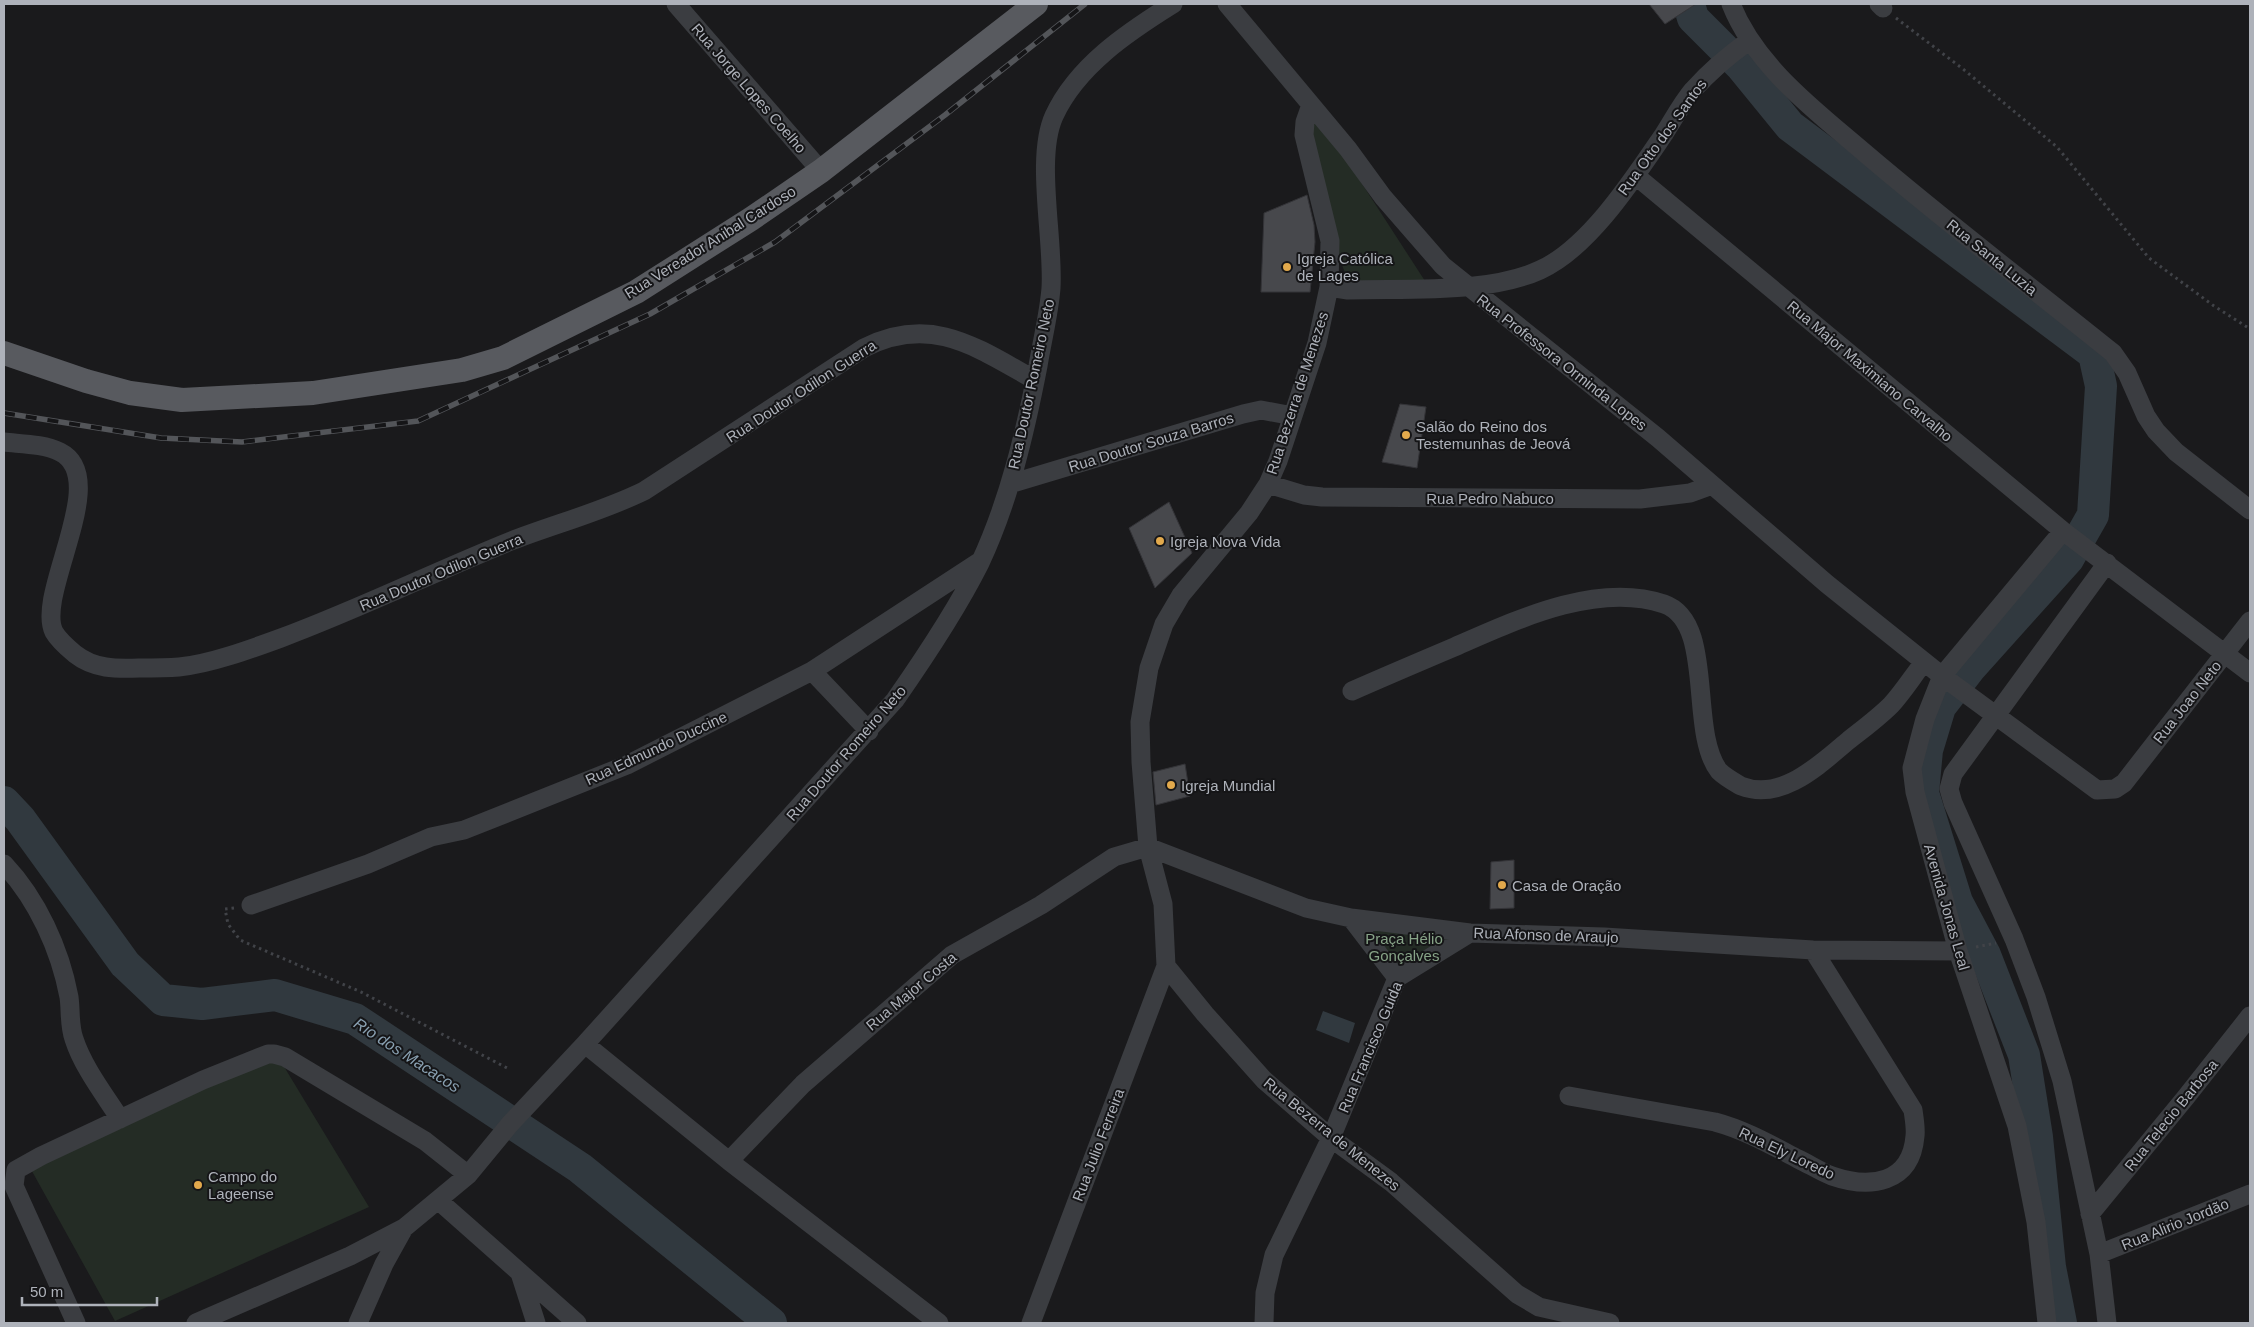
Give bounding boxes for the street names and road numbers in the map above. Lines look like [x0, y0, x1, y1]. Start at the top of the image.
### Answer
street label: Rua Jorge Lopes Coelho [688, 20, 810, 156]
street label: Rua Otto dos Santos [1614, 76, 1710, 198]
street label: Rua Vereador Anibal Cardoso [621, 182, 799, 302]
street label: Rua Santa Luzia [1944, 215, 2041, 299]
street label: Rua Professora Orminda Lopes [1474, 290, 1650, 434]
street label: Rua Doutor Romeiro Neto [1005, 297, 1057, 471]
street label: Rua Major Maximiano Carvalho [1784, 297, 1956, 445]
street label: Rua Bezerra de Menezes [1263, 309, 1331, 477]
street label: Rua Doutor Odilon Guerra [723, 336, 880, 446]
street label: Rua Doutor Souza Barros [1066, 409, 1236, 475]
street label: Rua Pedro Nabuco [1426, 490, 1554, 507]
street label: Rua Doutor Odilon Guerra [357, 530, 526, 614]
street label: Rua Joao Neto [2149, 657, 2225, 747]
street label: Rua Doutor Romeiro Neto [783, 682, 909, 824]
street label: Rua Edmundo Duccine [583, 708, 729, 788]
street label: Avenida Jonas Leal [1921, 842, 1973, 972]
street label: Rua Afonso de Araujo [1473, 924, 1619, 946]
street label: Rua Major Costa [862, 948, 960, 1034]
street label: Rua Francisco Guida [1335, 978, 1406, 1115]
street label: Rua Telecio Barbosa [2121, 1055, 2221, 1174]
street label: Rua Bezerra de Menezes [1261, 1074, 1403, 1194]
street label: Rua Julio Ferreira [1069, 1086, 1128, 1204]
street label: Rua Ely Loredo [1737, 1123, 1837, 1183]
street label: Rua Alirio Jordão [2119, 1195, 2231, 1253]

